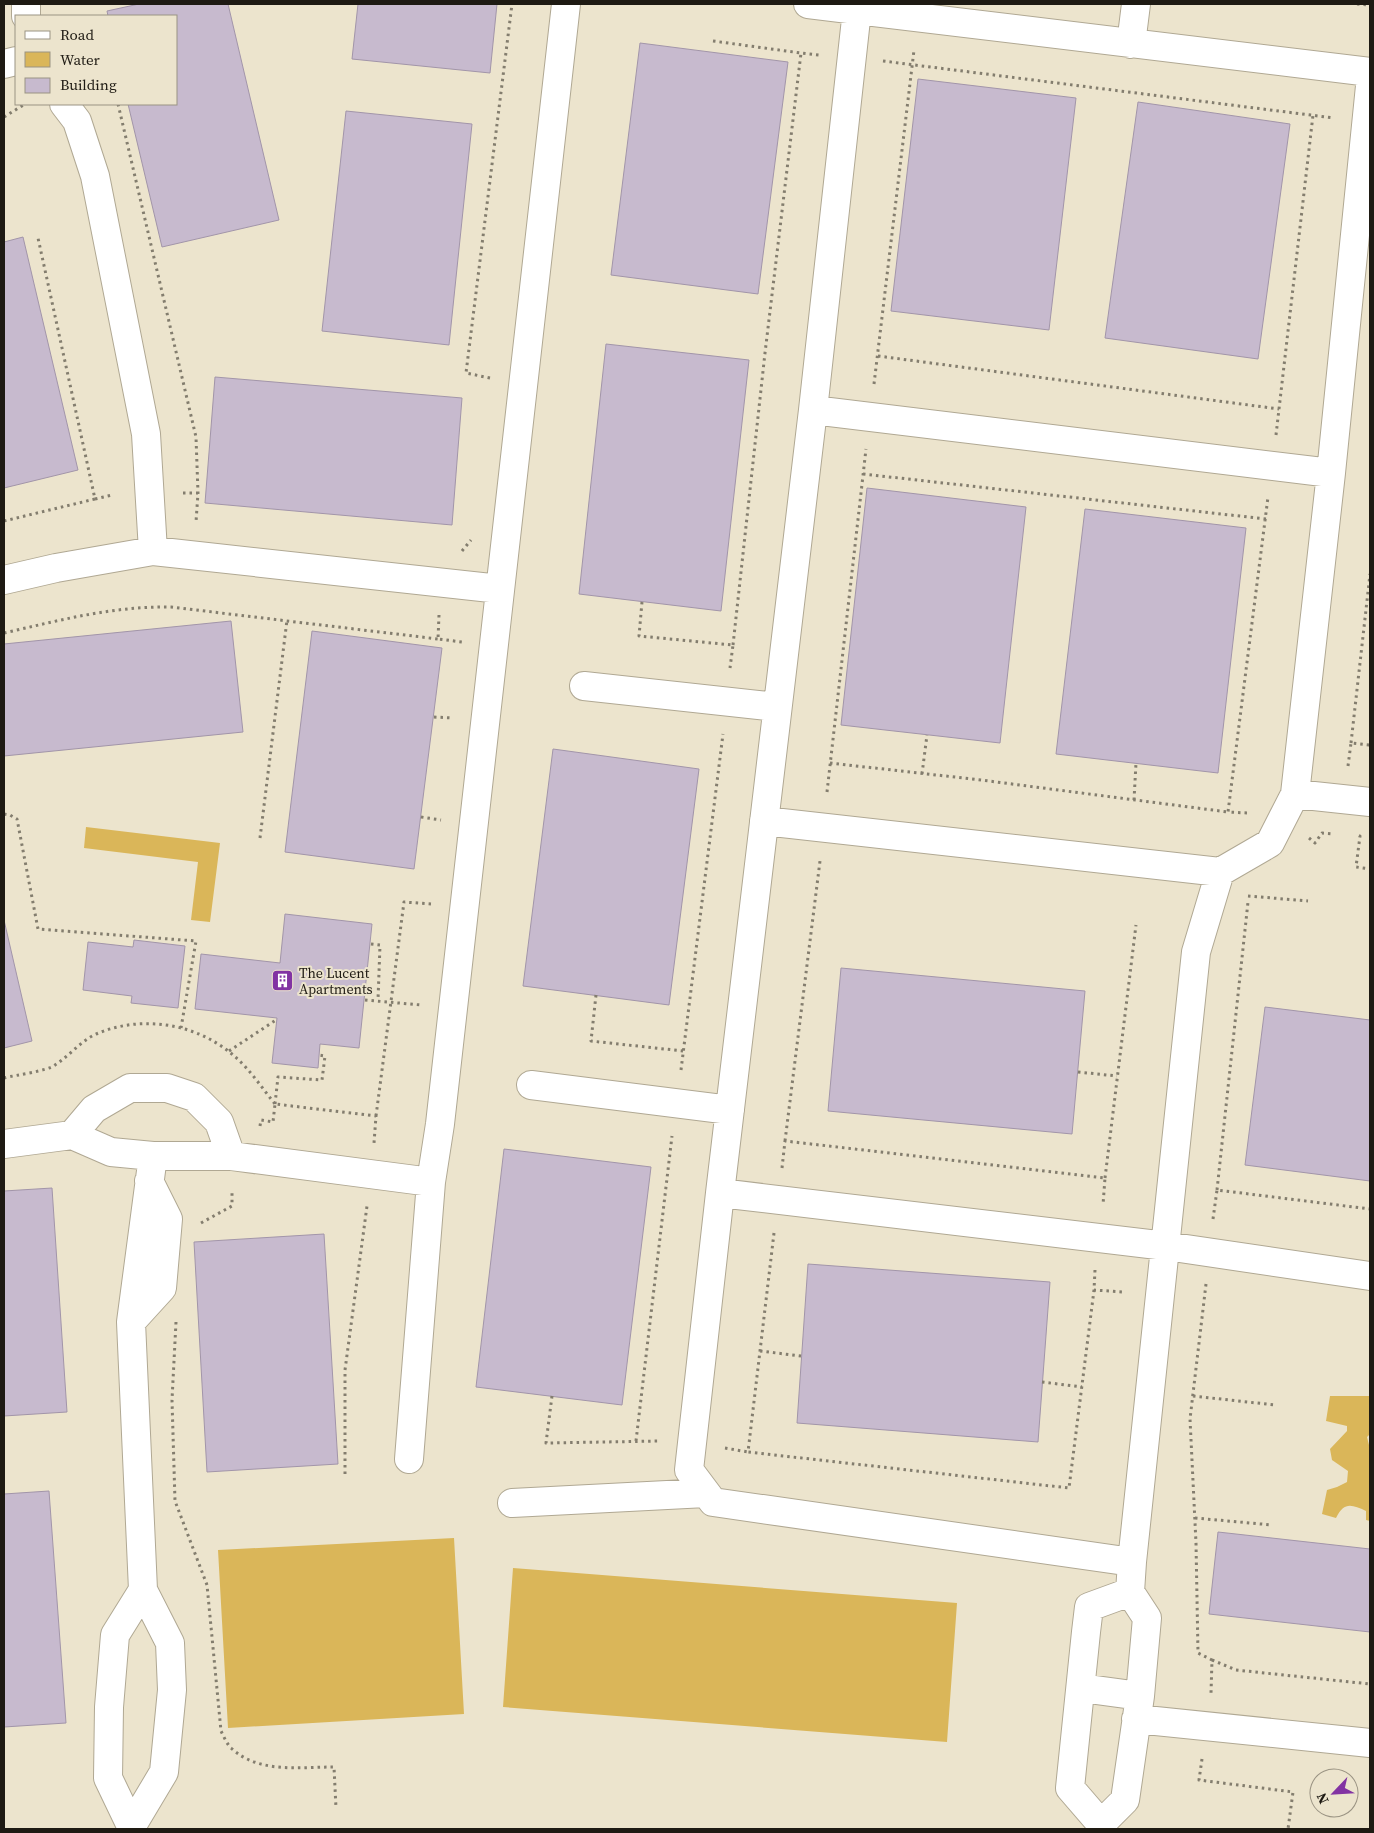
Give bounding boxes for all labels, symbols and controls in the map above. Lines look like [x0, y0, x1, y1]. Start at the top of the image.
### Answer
legend [15, 15, 178, 105]
text: Road [60, 24, 94, 45]
text: Water [60, 49, 101, 70]
text: Building [60, 74, 117, 95]
place label: The Lucent Apartments [299, 963, 373, 999]
building icon: The Lucent Apartments [271, 969, 295, 993]
north arrow [1309, 1768, 1359, 1818]
text: N [1311, 1790, 1333, 1807]

